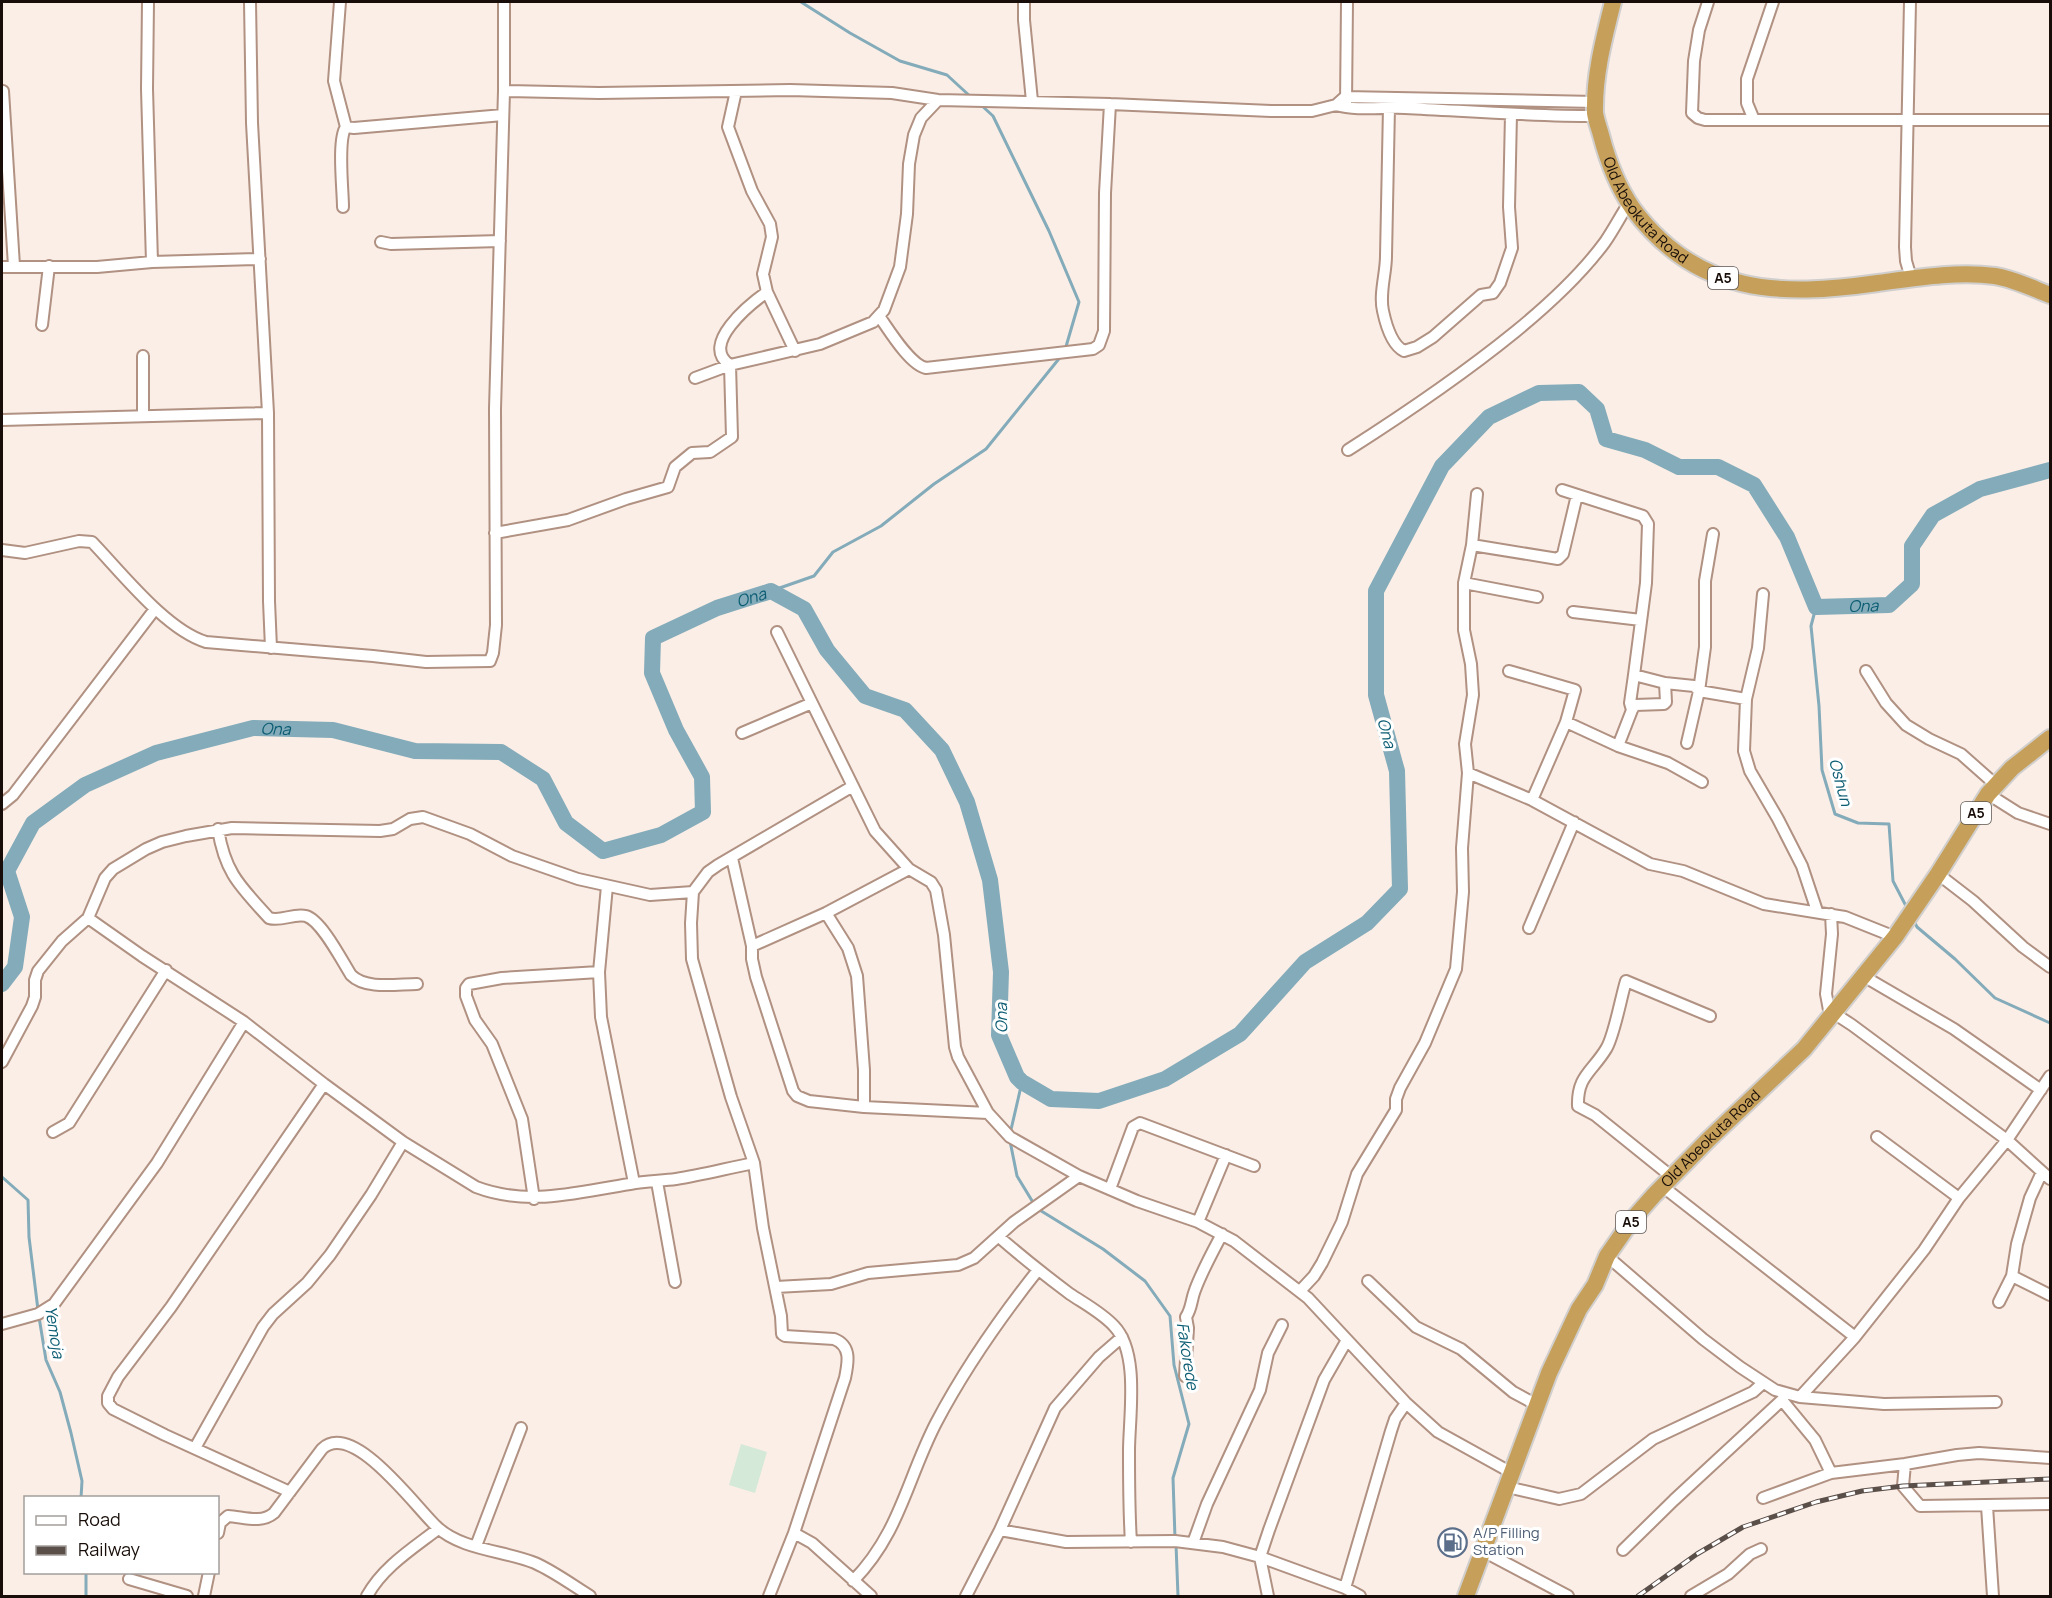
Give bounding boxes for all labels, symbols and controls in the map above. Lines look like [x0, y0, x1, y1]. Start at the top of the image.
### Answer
street label: Old Abeokuta Road [1598, 154, 1692, 268]
road number: A5 [1708, 267, 1738, 289]
water label: Ona [733, 582, 770, 612]
water label: Ona [1848, 594, 1880, 617]
water label: Ona [1372, 716, 1402, 751]
water label: Ona [260, 717, 292, 740]
water label: Oshun [1824, 756, 1858, 809]
road number: A5 [1961, 802, 1991, 824]
water label: Ona [990, 1002, 1012, 1033]
street label: Old Abeokuta Road [1656, 1085, 1765, 1192]
road number: A5 [1616, 1211, 1646, 1233]
water label: Yemoja [40, 1304, 70, 1361]
water label: Fakorede [1172, 1321, 1204, 1393]
legend [24, 1496, 219, 1574]
text: Road [78, 1507, 121, 1531]
place label: A/P Filling Station [1473, 1522, 1540, 1560]
fuel station icon: A/P Filling Station [1436, 1526, 1468, 1558]
text: Railway [78, 1537, 140, 1561]

